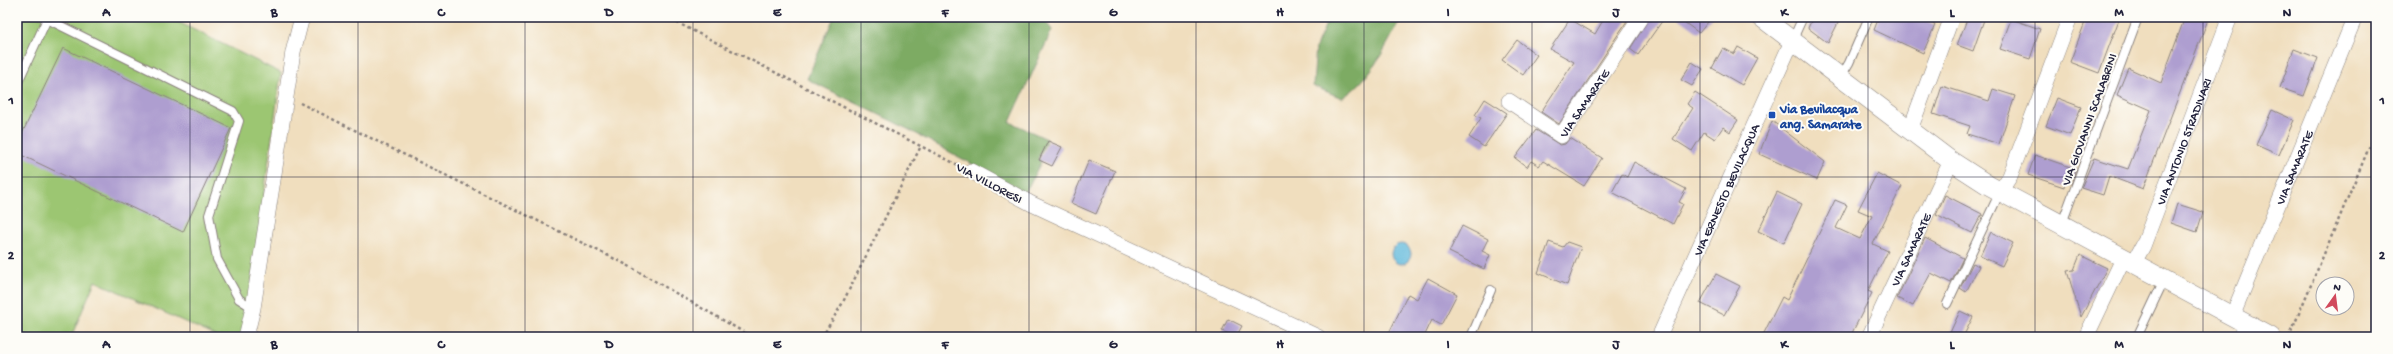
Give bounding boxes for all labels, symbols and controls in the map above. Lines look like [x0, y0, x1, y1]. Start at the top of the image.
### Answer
text: A [101, 6, 111, 21]
text: B [270, 6, 279, 21]
text: C [436, 6, 446, 21]
text: D [604, 6, 614, 21]
text: E [773, 6, 782, 21]
text: F [941, 6, 950, 21]
text: G [1109, 6, 1118, 21]
text: H [1276, 6, 1284, 21]
text: I [1446, 6, 1450, 21]
text: J [1612, 6, 1621, 21]
text: K [1779, 6, 1789, 21]
text: L [1950, 6, 1956, 21]
text: M [2114, 6, 2124, 21]
text: N [2283, 6, 2292, 21]
street label: VIA GIOVANNI SCALABRINI [2059, 52, 2121, 189]
street label: VIA SAMARATE [1557, 66, 1614, 142]
street label: VIA ANTONIO STRADIVARI [2154, 76, 2216, 208]
text: 1 [7, 94, 14, 109]
text: 1 [2378, 94, 2385, 109]
place label: Via Bevilacqua ang. Samarate [1779, 103, 1863, 133]
marker: Via Bevilacqua ang. Samarate [1767, 110, 1777, 120]
street label: VIA ERNESTO BEVILACQUA [1691, 121, 1764, 260]
street label: VIA SAMARATE [2273, 128, 2318, 208]
street label: VIA VILLORESI [952, 160, 1025, 208]
street label: VIA SAMARATE [1888, 210, 1936, 290]
text: 2 [8, 249, 15, 264]
text: 2 [2379, 249, 2386, 264]
north arrow [2315, 276, 2355, 316]
text: N [2332, 282, 2342, 295]
text: A [101, 338, 111, 353]
text: B [270, 338, 279, 353]
text: C [436, 338, 446, 353]
text: D [604, 338, 614, 353]
text: E [773, 338, 782, 353]
text: F [941, 338, 950, 353]
text: G [1109, 338, 1118, 353]
text: H [1276, 338, 1284, 353]
text: I [1446, 338, 1450, 353]
text: J [1612, 338, 1621, 353]
text: K [1779, 338, 1789, 353]
text: L [1950, 338, 1956, 353]
text: M [2114, 338, 2124, 353]
text: N [2283, 338, 2292, 353]

